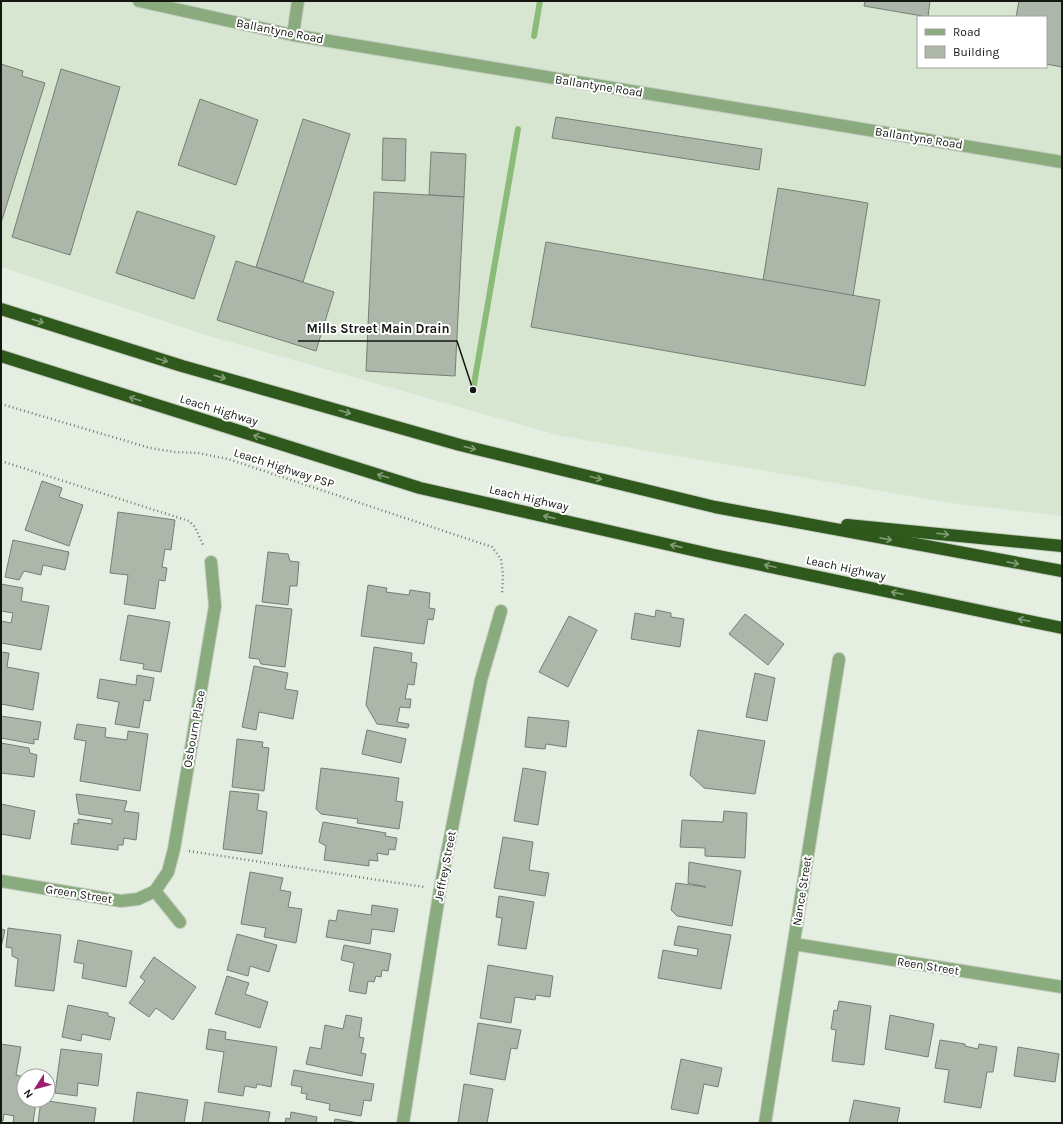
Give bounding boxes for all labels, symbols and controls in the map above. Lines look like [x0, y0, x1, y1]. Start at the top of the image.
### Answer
street label: Ballantyne Road [235, 16, 325, 46]
legend [917, 16, 1047, 68]
text: Road [953, 25, 981, 39]
text: Building [953, 45, 1000, 59]
street label: Ballantyne Road [554, 72, 644, 100]
street label: Ballantyne Road [874, 124, 964, 152]
callout: Mills Street Main Drain [298, 316, 457, 341]
one-way arrow [32, 318, 45, 325]
text: Mills Street Main Drain [306, 321, 450, 336]
one-way arrow [156, 356, 168, 364]
one-way arrow [213, 373, 226, 381]
street label: Leach Highway [178, 391, 260, 429]
one-way arrow [128, 395, 141, 402]
one-way arrow [338, 409, 351, 416]
one-way arrow [253, 433, 265, 441]
one-way arrow [463, 444, 476, 452]
street label: Leach Highway PSP [232, 445, 336, 491]
one-way arrow [377, 472, 390, 479]
one-way arrow [589, 475, 602, 483]
street label: Leach Highway [488, 482, 571, 514]
one-way arrow [543, 513, 556, 521]
one-way arrow [936, 531, 949, 538]
one-way arrow [879, 535, 892, 543]
one-way arrow [670, 542, 683, 549]
street label: Leach Highway [805, 553, 888, 583]
one-way arrow [1006, 559, 1019, 567]
one-way arrow [763, 562, 776, 570]
one-way arrow [891, 589, 904, 597]
one-way arrow [1018, 616, 1031, 624]
street label: Osbourn Place [180, 689, 208, 769]
street label: Jeffrey Street [431, 829, 459, 902]
street label: Nance Street [790, 855, 814, 927]
street label: Green Street [45, 882, 114, 906]
street label: Reen Street [896, 954, 961, 978]
north arrow [16, 1068, 56, 1108]
text: N [21, 1087, 36, 1101]

